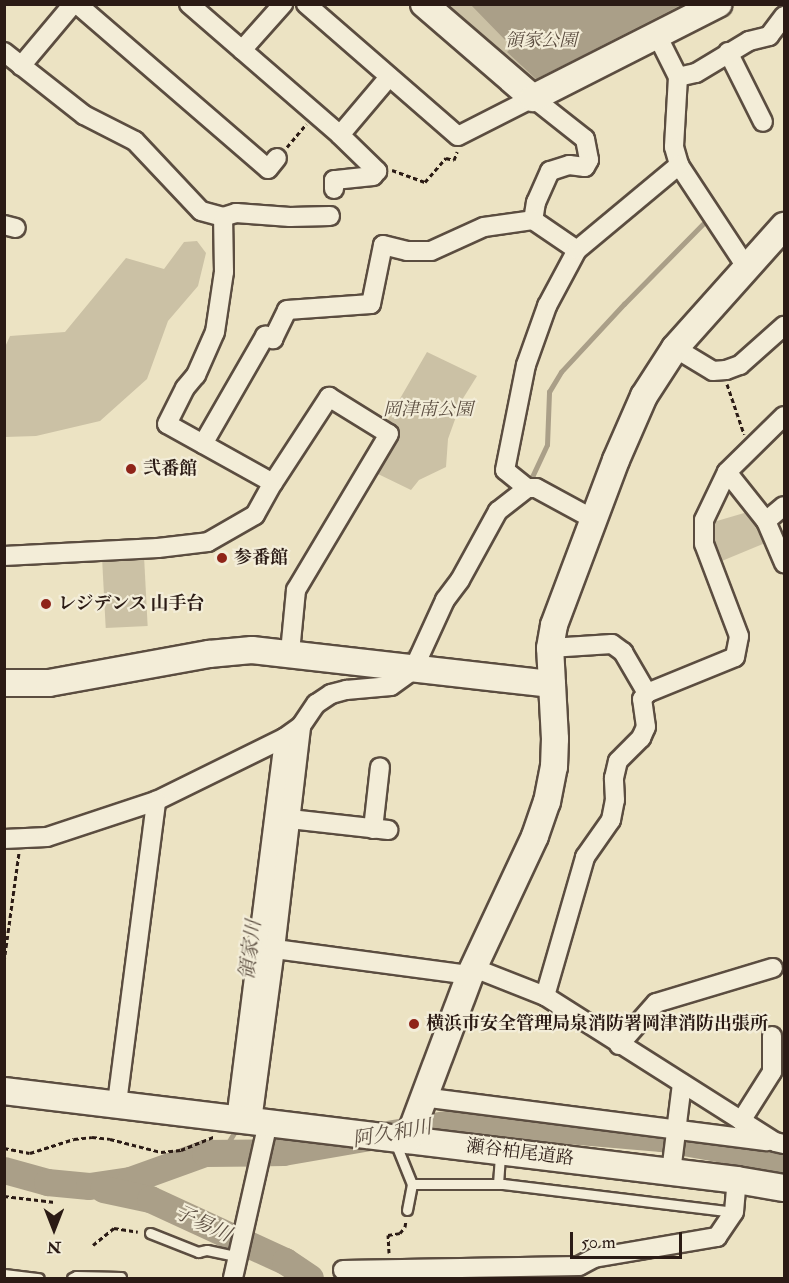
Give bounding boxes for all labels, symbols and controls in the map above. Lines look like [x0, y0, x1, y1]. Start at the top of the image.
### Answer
park label: 領家公園 [505, 30, 577, 52]
park label: 岡津南公園 [383, 399, 473, 421]
place label: 弐番館 [143, 458, 197, 480]
marker: 弐番館 [124, 462, 138, 476]
place label: 参番館 [234, 547, 288, 569]
marker: 参番館 [215, 551, 229, 565]
place label: レジデンス 山手台 [58, 593, 206, 615]
marker: レジデンス 山手台 [39, 597, 53, 611]
water label: 領家川 [234, 919, 266, 981]
place label: 横浜市安全管理局泉消防署岡津消防出張所 [426, 1013, 768, 1035]
marker: 横浜市安全管理局泉消防署岡津消防出張所 [407, 1017, 421, 1031]
water label: 阿久和川 [351, 1114, 433, 1152]
street label: 瀬谷柏尾道路 [465, 1136, 575, 1170]
north arrow [24, 1199, 84, 1259]
water label: 子易川 [171, 1199, 235, 1247]
scale bar [573, 1220, 686, 1258]
text: 50 m [581, 1231, 616, 1254]
text: N [47, 1237, 61, 1257]

